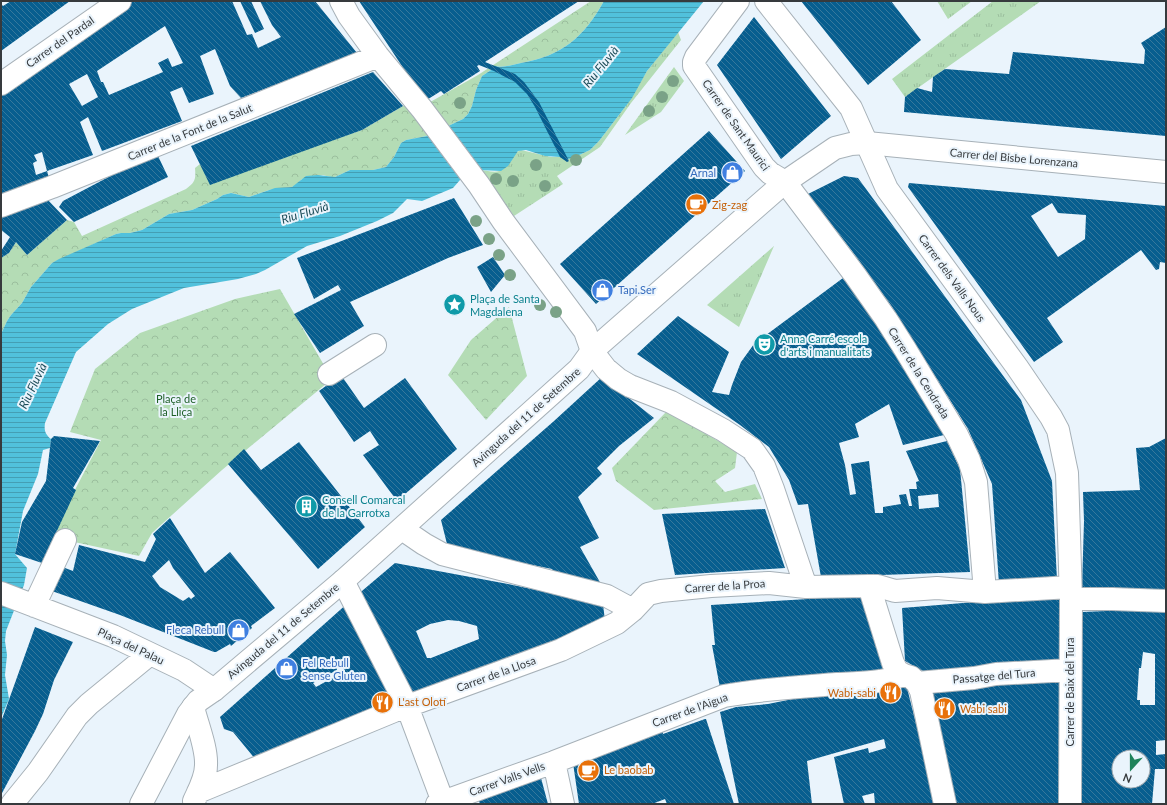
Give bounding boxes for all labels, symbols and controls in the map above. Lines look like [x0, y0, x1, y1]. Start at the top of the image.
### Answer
street label: Carrer del Pardal [23, 13, 96, 70]
water label: Riu Fluvià [579, 43, 622, 90]
street label: Carrer de Sant Maurici [700, 77, 773, 173]
street label: Carrer de la Font de la Salut [126, 101, 254, 163]
street label: Carrer del Bisbe Lorenzana [949, 145, 1079, 170]
shop icon: Arnal [719, 160, 745, 186]
place label: Arnal [690, 166, 716, 179]
cafe icon: Zig-zag [684, 192, 710, 218]
water label: Riu Fluvià [279, 198, 330, 227]
place label: Zig-zag [712, 198, 747, 211]
street label: Carrer dels Valls Nous [916, 231, 989, 324]
shop icon: Tapi.Ser [589, 277, 615, 303]
place label: Tapi.Ser [618, 283, 656, 296]
place icon: Plaça de Santa Magdalena [441, 292, 467, 318]
place label: Plaça de Santa Magdalena [470, 292, 540, 318]
street label: Carrer de la Cendrada [886, 325, 953, 421]
theatre icon: Anna Carré escola d'arts i manualitats [751, 332, 777, 358]
place label: Anna Carré escola d'arts i manualitats [780, 332, 870, 358]
water label: Riu Fluvià [15, 361, 50, 411]
street label: Avinguda del 11 de Setembre [469, 364, 583, 469]
park label: Plaça de la Lliça [156, 392, 196, 418]
building icon: Consell Comarcal de la Garrotxa [293, 493, 319, 519]
place label: Consell Comarcal de la Garrotxa [322, 493, 405, 519]
street label: Carrer de la Proa [684, 576, 766, 595]
street label: Avinguda del 11 de Setembre [224, 580, 341, 681]
shop icon: Fleca Rebull [226, 617, 252, 643]
place label: Fleca Rebull [166, 623, 224, 636]
street label: Plaça del Palau [96, 625, 166, 667]
street label: Carrer de Baix del Tura [1063, 637, 1076, 747]
street label: Carrer de la Llosa [454, 653, 537, 694]
shop icon: Fel Rebull Sense Gluten [273, 656, 299, 682]
place label: Fel Rebull Sense Gluten [302, 656, 366, 682]
street label: Passatge del Tura [952, 665, 1036, 686]
restaurant icon: Wabi-sabi [878, 680, 904, 706]
place label: Wabi-sabi [828, 686, 876, 699]
restaurant icon: L'ast Olotí [369, 689, 395, 715]
street label: Carrer de l'Aigua [650, 690, 729, 729]
place label: L'ast Olotí [398, 695, 447, 708]
restaurant icon: Wabi sabi [932, 696, 958, 722]
place label: Wabi sabi [960, 702, 1007, 715]
north arrow [1111, 749, 1151, 789]
cafe icon: Le baobab [576, 757, 602, 783]
street label: Carrer Valls Vells [467, 759, 547, 798]
place label: Le baobab [604, 763, 654, 776]
text: N [1121, 771, 1134, 786]

